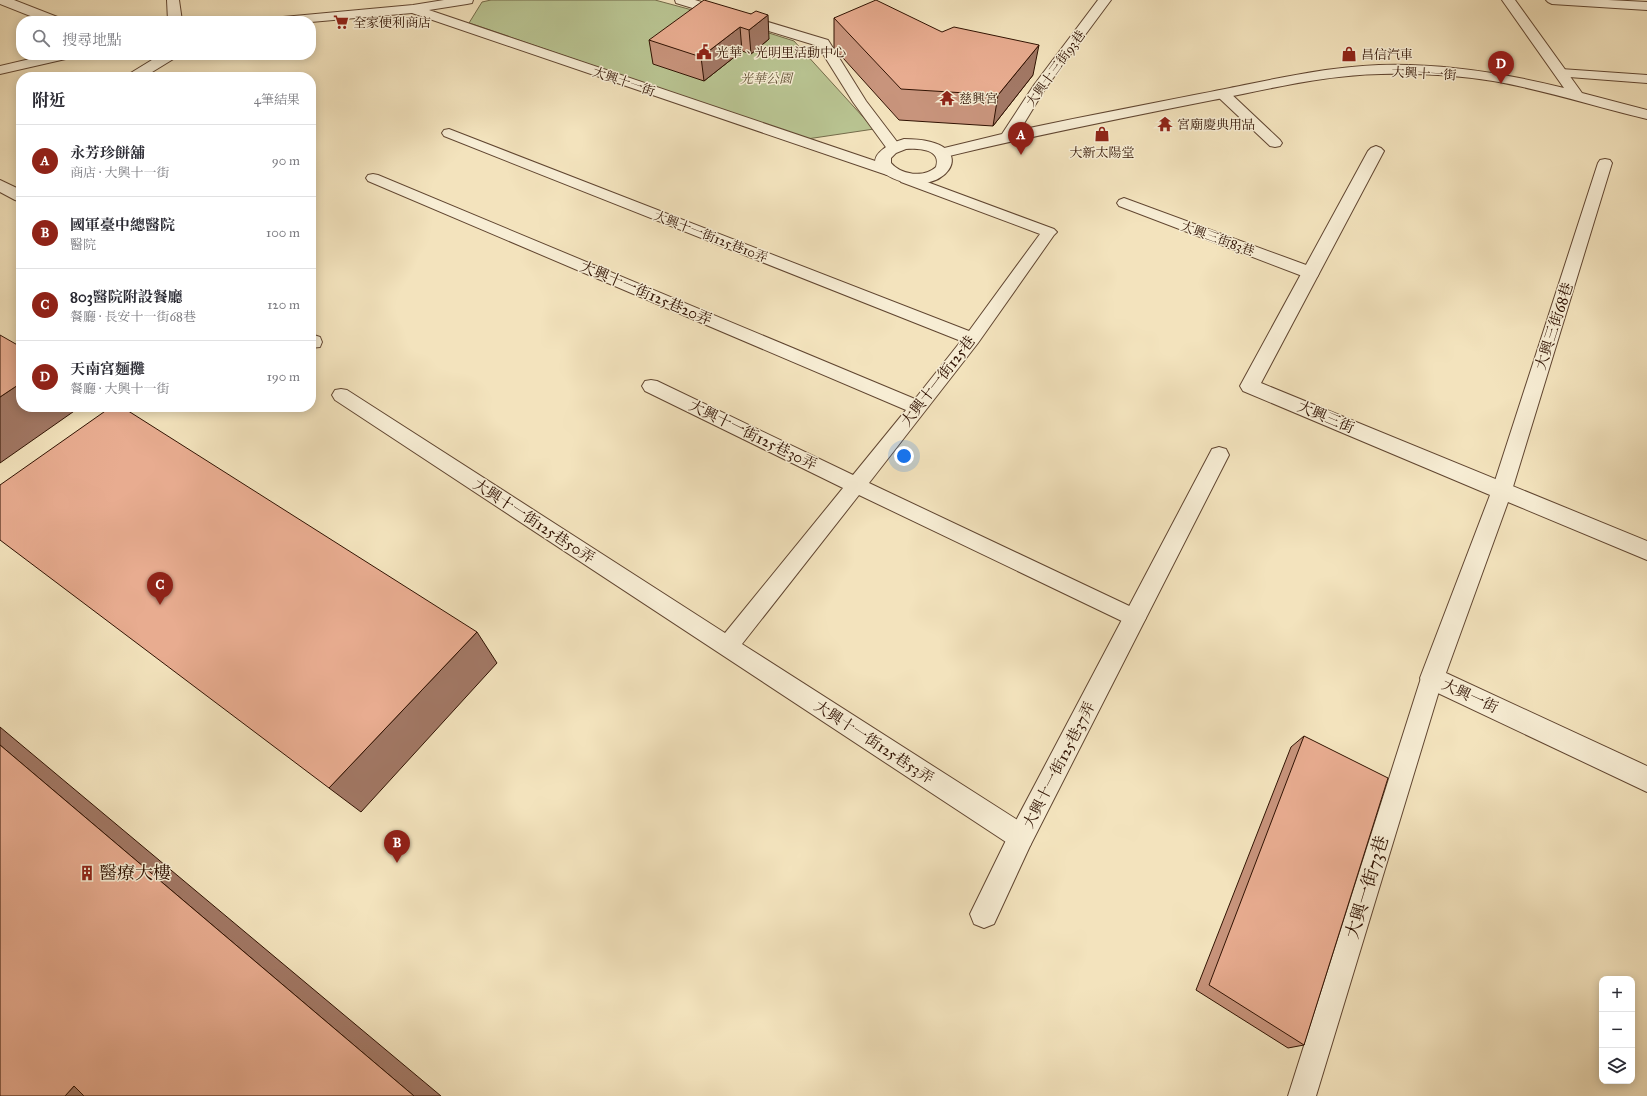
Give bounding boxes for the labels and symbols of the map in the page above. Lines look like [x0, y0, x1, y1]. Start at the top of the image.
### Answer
supermarket icon: 全家便利商店 [332, 13, 350, 31]
place label: 全家便利商店 [353, 15, 431, 31]
street label: 大興十三街93巷 [1023, 27, 1089, 110]
public building icon: 光華、光明里活動中心 [695, 43, 713, 61]
place label: 光華、光明里活動中心 [716, 45, 846, 61]
shop icon: 昌信汽車 [1340, 45, 1358, 63]
place label: 昌信汽車 [1361, 47, 1413, 63]
pin: D [1488, 51, 1514, 84]
street label: 大興十一街 [590, 64, 657, 100]
street label: 大興十一街 [1391, 64, 1457, 84]
park label: 光華公園 [740, 71, 794, 87]
temple icon: 慈興宮 [938, 89, 956, 107]
place label: 慈興宮 [959, 91, 998, 107]
temple icon: 宮廟慶典用品 [1156, 115, 1174, 133]
place label: 宮廟慶典用品 [1177, 117, 1255, 133]
pin: A [1008, 122, 1034, 155]
shop icon: 大新太陽堂 [1093, 125, 1111, 143]
place label: 大新太陽堂 [1069, 145, 1135, 161]
street label: 大興十一街125巷10弄 [651, 208, 770, 266]
street label: 大興三街83巷 [1179, 218, 1257, 260]
street label: 大興十一街125巷20弄 [577, 257, 715, 329]
street label: 大興三街68巷 [1531, 280, 1577, 372]
street label: 大興十一街125巷 [897, 332, 979, 430]
street label: 大興十一街125巷30弄 [686, 396, 820, 474]
street label: 大興三街 [1295, 397, 1357, 437]
your location [894, 446, 914, 466]
street label: 大興十一街125巷50弄 [470, 475, 598, 567]
pin: C [147, 572, 173, 605]
street label: 大興一街 [1439, 675, 1501, 717]
street label: 大興十一街125巷53弄 [811, 697, 937, 787]
street label: 大興十一街125巷37弄 [1019, 699, 1099, 831]
pin: B [384, 830, 410, 863]
street label: 大興一街73巷 [1341, 833, 1393, 941]
place label: 醫療大樓 [99, 862, 171, 884]
building icon: 醫療大樓 [78, 864, 96, 882]

